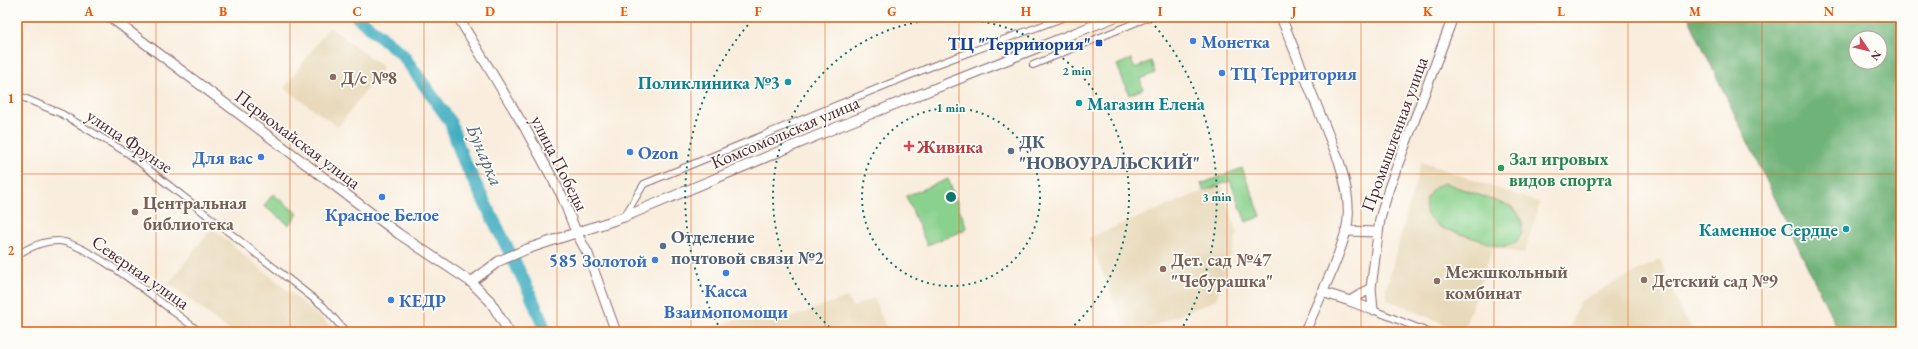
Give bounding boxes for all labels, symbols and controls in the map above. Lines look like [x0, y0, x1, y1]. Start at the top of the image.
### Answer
text: A [83, 3, 94, 20]
text: B [219, 3, 227, 20]
text: C [352, 3, 362, 20]
text: D [485, 3, 495, 20]
text: E [620, 3, 628, 20]
text: F [754, 3, 762, 20]
text: G [887, 3, 897, 20]
text: H [1021, 3, 1032, 20]
text: I [1158, 3, 1163, 20]
text: J [1290, 3, 1297, 20]
text: K [1423, 3, 1434, 20]
text: L [1557, 3, 1565, 20]
text: M [1689, 3, 1701, 20]
text: N [1824, 3, 1835, 20]
place label: Монетка [1201, 30, 1270, 53]
north arrow [1848, 30, 1888, 70]
place label: ТЦ "Террииория" [947, 32, 1091, 55]
marker: Монетка [1188, 36, 1198, 46]
marker: ТЦ "Террииория" [1094, 38, 1104, 48]
text: N [1868, 48, 1884, 63]
street label: Промышленная улица [1355, 53, 1433, 215]
place label: ТЦ Территория [1230, 62, 1357, 85]
text: 2 min [1062, 63, 1092, 79]
place label: Д/с №8 [341, 66, 397, 89]
marker: ТЦ Территория [1217, 68, 1227, 78]
place label: Поликлиника №3 [638, 71, 780, 94]
marker: Д/с №8 [328, 72, 338, 82]
marker: Поликлиника №3 [783, 77, 793, 87]
street label: Первомайская улица [230, 84, 366, 194]
text: 1 [8, 90, 15, 107]
street label: Комсомольская улица [707, 90, 863, 174]
place label: Магазин Елена [1087, 92, 1205, 115]
marker: Магазин Елена [1074, 98, 1084, 108]
text: 1 min [936, 100, 966, 116]
street label: улица Фрунзе [82, 104, 178, 178]
street label: улица Победы [526, 111, 594, 215]
water label: Бунарка [460, 119, 509, 190]
place label: ДК "НОВОУРАЛЬСКИЙ" [1019, 130, 1200, 174]
place label: Живика [916, 135, 983, 158]
place label: Ozon [638, 141, 679, 164]
marker: Живика [904, 141, 914, 151]
place label: Для вас [192, 146, 254, 169]
marker: ДК "НОВОУРАЛЬСКИЙ" [1006, 146, 1016, 156]
marker: Ozon [625, 147, 635, 157]
place label: Зал игровых видов спорта [1509, 147, 1612, 191]
marker: Для вас [256, 152, 266, 162]
marker: Зал игровых видов спорта [1496, 163, 1506, 173]
text: 3 min [1202, 189, 1232, 205]
centre of rings [944, 190, 958, 204]
place label: Центральная библиотека [143, 191, 247, 235]
marker: Красное Белое [377, 192, 387, 202]
place label: Красное Белое [325, 203, 439, 226]
marker: Центральная библиотека [130, 207, 140, 217]
place label: Каменное Сердце [1699, 218, 1838, 241]
marker: Каменное Сердце [1841, 224, 1851, 234]
place label: Отделение почтовой связи №2 [671, 225, 824, 269]
street label: Северная улица [88, 230, 195, 315]
marker: Отделение почтовой связи №2 [658, 241, 668, 251]
text: 2 [8, 242, 15, 259]
place label: Дет. сад №47 "Чебурашка" [1171, 248, 1273, 292]
place label: 585 Золотой [549, 249, 647, 272]
marker: 585 Золотой [650, 255, 660, 265]
place label: Межшкольный комбинат [1445, 260, 1568, 304]
marker: Дет. сад №47 "Чебурашка" [1158, 264, 1168, 274]
marker: Касса Взаимопомощи [721, 268, 731, 278]
place label: Детский сад №9 [1652, 269, 1778, 292]
marker: Детский сад №9 [1639, 275, 1649, 285]
marker: Межшкольный комбинат [1432, 276, 1442, 286]
place label: Касса Взаимопомощи [664, 279, 789, 323]
place label: КЕДР [399, 289, 446, 312]
marker: КЕДР [386, 295, 396, 305]

